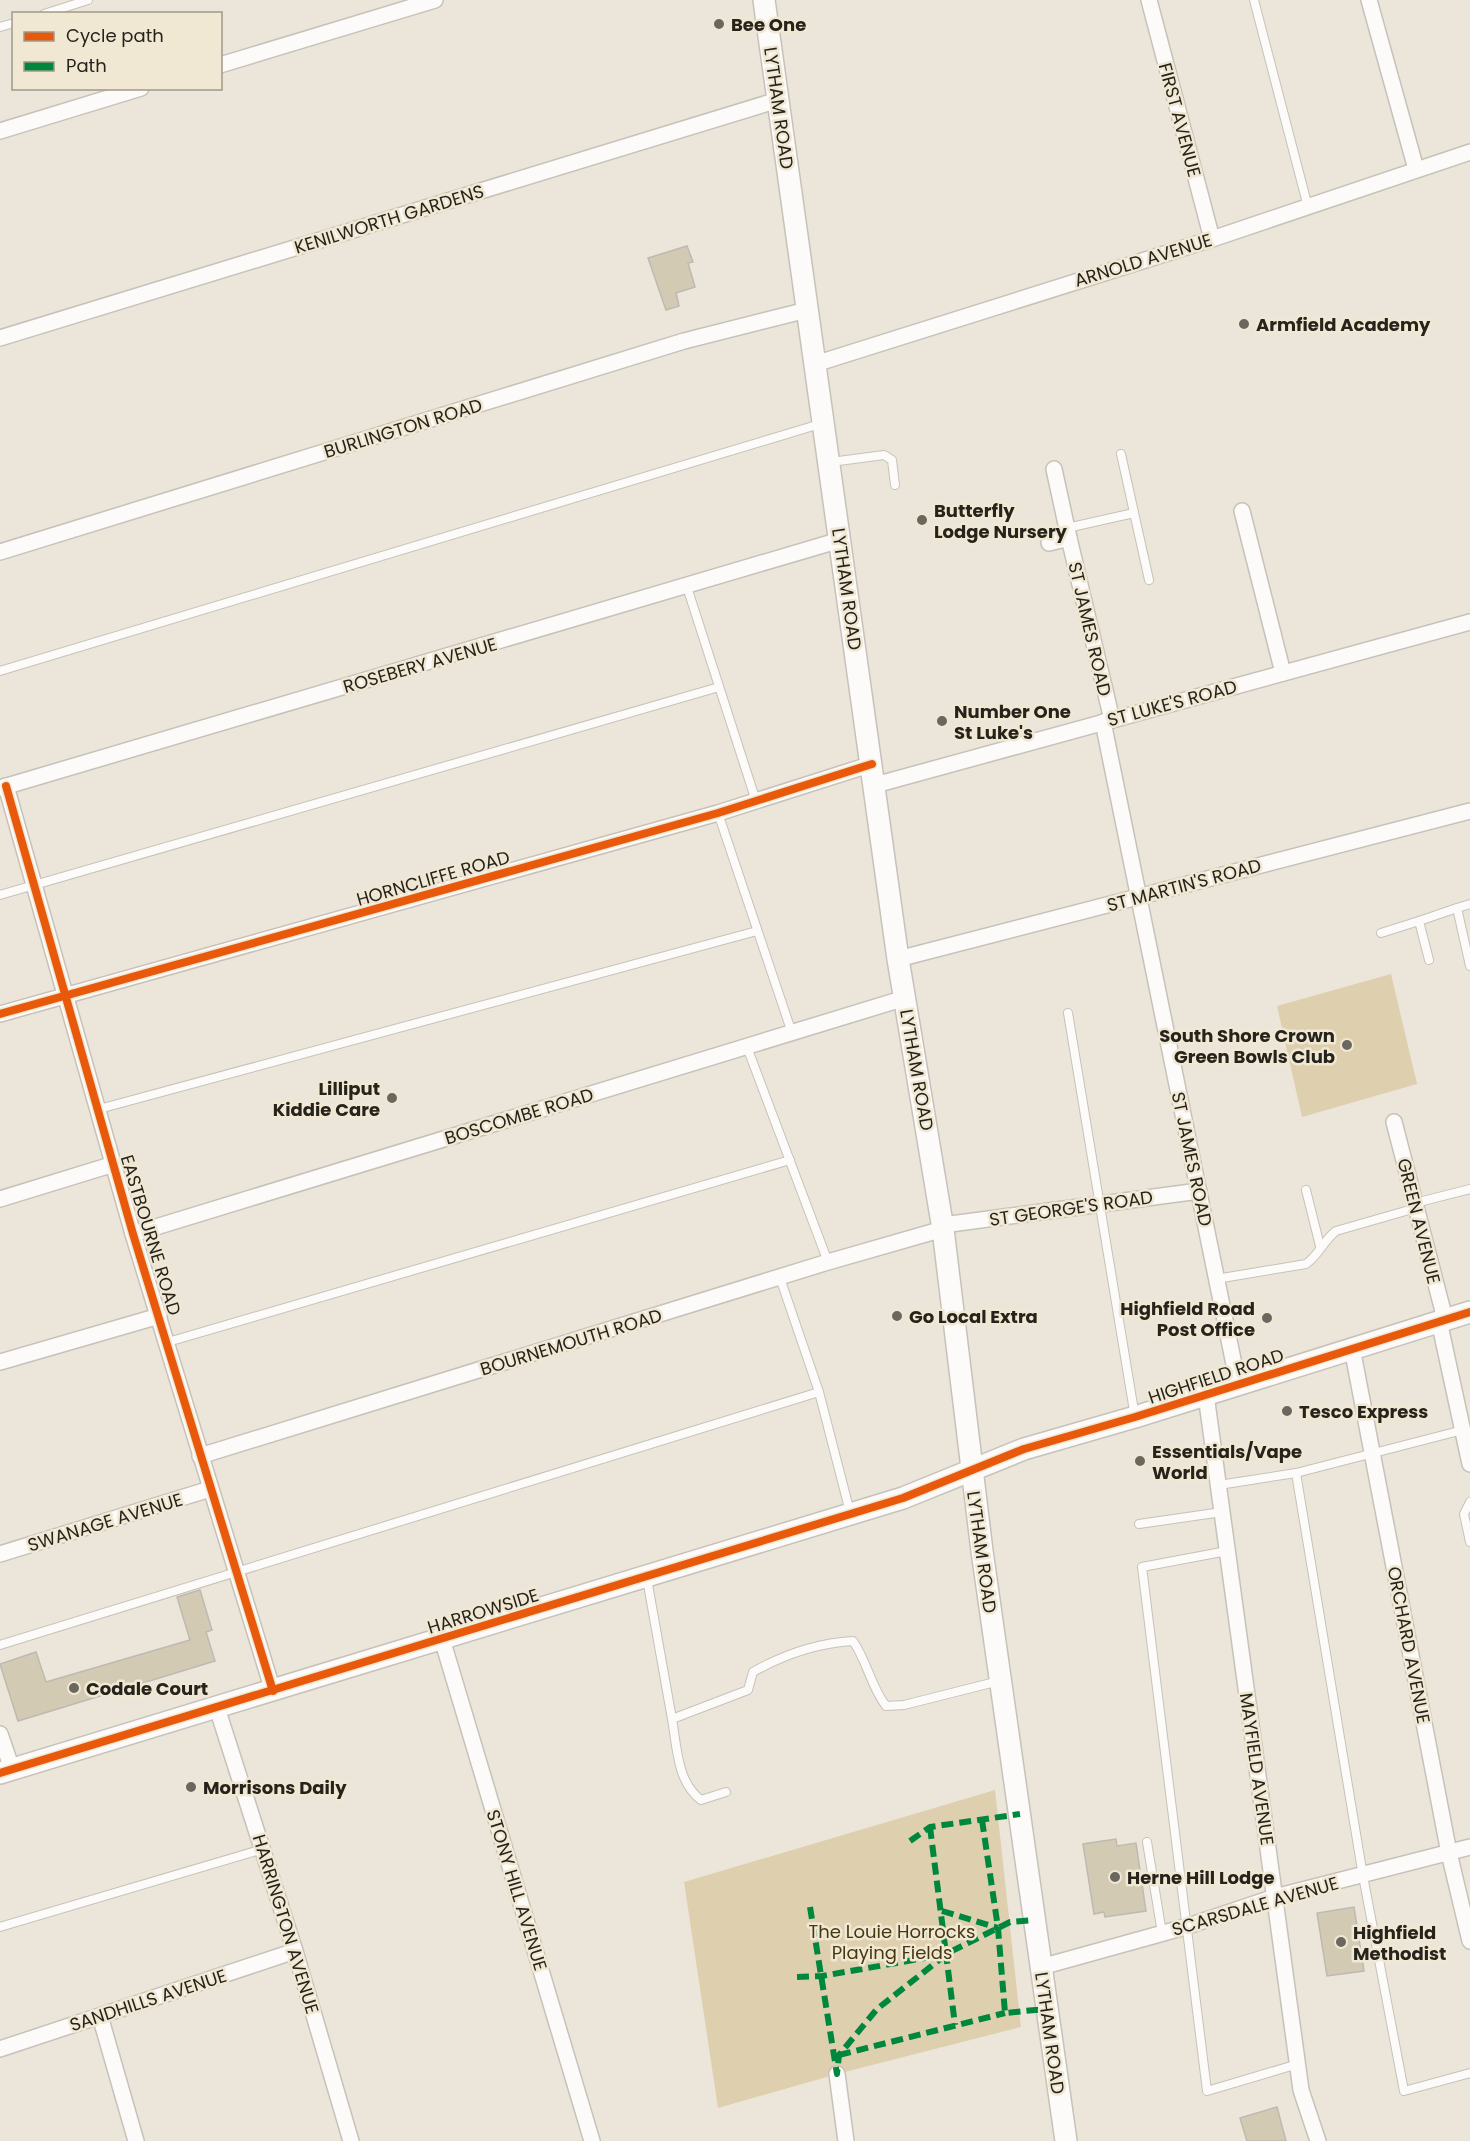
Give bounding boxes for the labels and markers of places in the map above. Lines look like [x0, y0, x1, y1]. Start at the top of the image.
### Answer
place label: Bee One [731, 12, 806, 37]
marker: Bee One [712, 17, 726, 31]
place label: Armfield Academy [1256, 312, 1431, 337]
marker: Armfield Academy [1237, 317, 1251, 331]
place label: Butterfly Lodge Nursery [934, 498, 1068, 544]
marker: Butterfly Lodge Nursery [915, 513, 929, 527]
place label: Number One St Luke's [954, 699, 1071, 745]
marker: Number One St Luke's [935, 714, 949, 728]
place label: South Shore Crown Green Bowls Club [1159, 1023, 1335, 1069]
marker: South Shore Crown Green Bowls Club [1340, 1038, 1354, 1052]
place label: Lilliput Kiddie Care [273, 1076, 380, 1122]
marker: Lilliput Kiddie Care [385, 1091, 399, 1105]
place label: Highfield Road Post Office [1120, 1296, 1255, 1342]
place label: Go Local Extra [909, 1304, 1038, 1329]
marker: Go Local Extra [890, 1309, 904, 1323]
marker: Highfield Road Post Office [1260, 1311, 1274, 1325]
place label: Tesco Express [1299, 1399, 1428, 1424]
marker: Tesco Express [1280, 1404, 1294, 1418]
place label: Essentials/Vape World [1152, 1439, 1302, 1485]
marker: Essentials/Vape World [1133, 1454, 1147, 1468]
place label: Codale Court [86, 1676, 208, 1701]
marker: Codale Court [67, 1681, 81, 1695]
place label: Morrisons Daily [203, 1775, 347, 1800]
marker: Morrisons Daily [184, 1780, 198, 1794]
place label: Herne Hill Lodge [1127, 1865, 1274, 1890]
marker: Herne Hill Lodge [1108, 1870, 1122, 1884]
place label: Highfield Methodist [1353, 1920, 1446, 1966]
marker: Highfield Methodist [1334, 1935, 1348, 1949]

